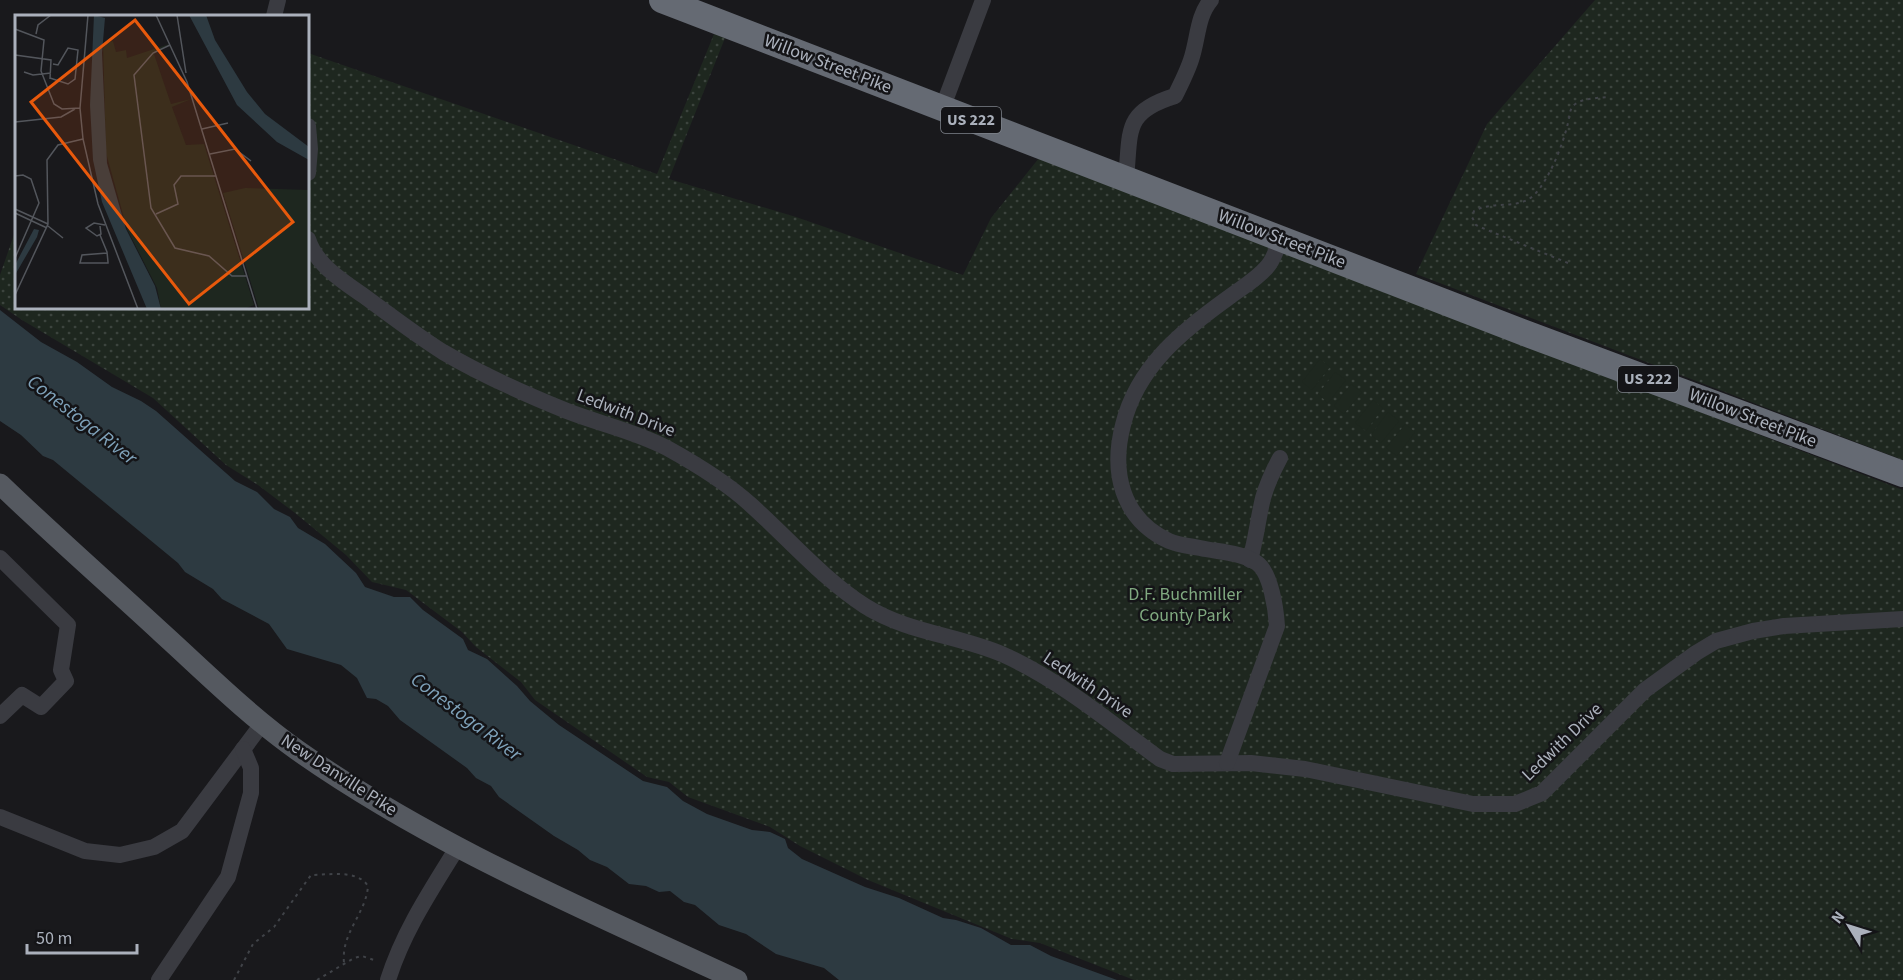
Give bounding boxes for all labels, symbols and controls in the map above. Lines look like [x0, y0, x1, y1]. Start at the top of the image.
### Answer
inset map [15, 15, 309, 309]
street label: Willow Street Pike [761, 28, 895, 100]
road number: US 222 [941, 107, 1001, 133]
street label: Willow Street Pike [1215, 203, 1349, 275]
road number: US 222 [1618, 366, 1678, 392]
water label: Conestoga River [21, 368, 144, 473]
street label: Willow Street Pike [1686, 382, 1820, 454]
street label: Ledwith Drive [573, 383, 679, 443]
park label: D.F. Buchmiller County Park [1128, 582, 1242, 628]
street label: Ledwith Drive [1038, 646, 1138, 724]
water label: Conestoga River [405, 666, 528, 769]
street label: Ledwith Drive [1516, 697, 1608, 787]
street label: New Danville Pike [276, 728, 402, 822]
north arrow [1819, 896, 1879, 956]
text: N [1826, 906, 1850, 928]
scale bar [27, 917, 136, 955]
text: 50 m [36, 926, 72, 951]

